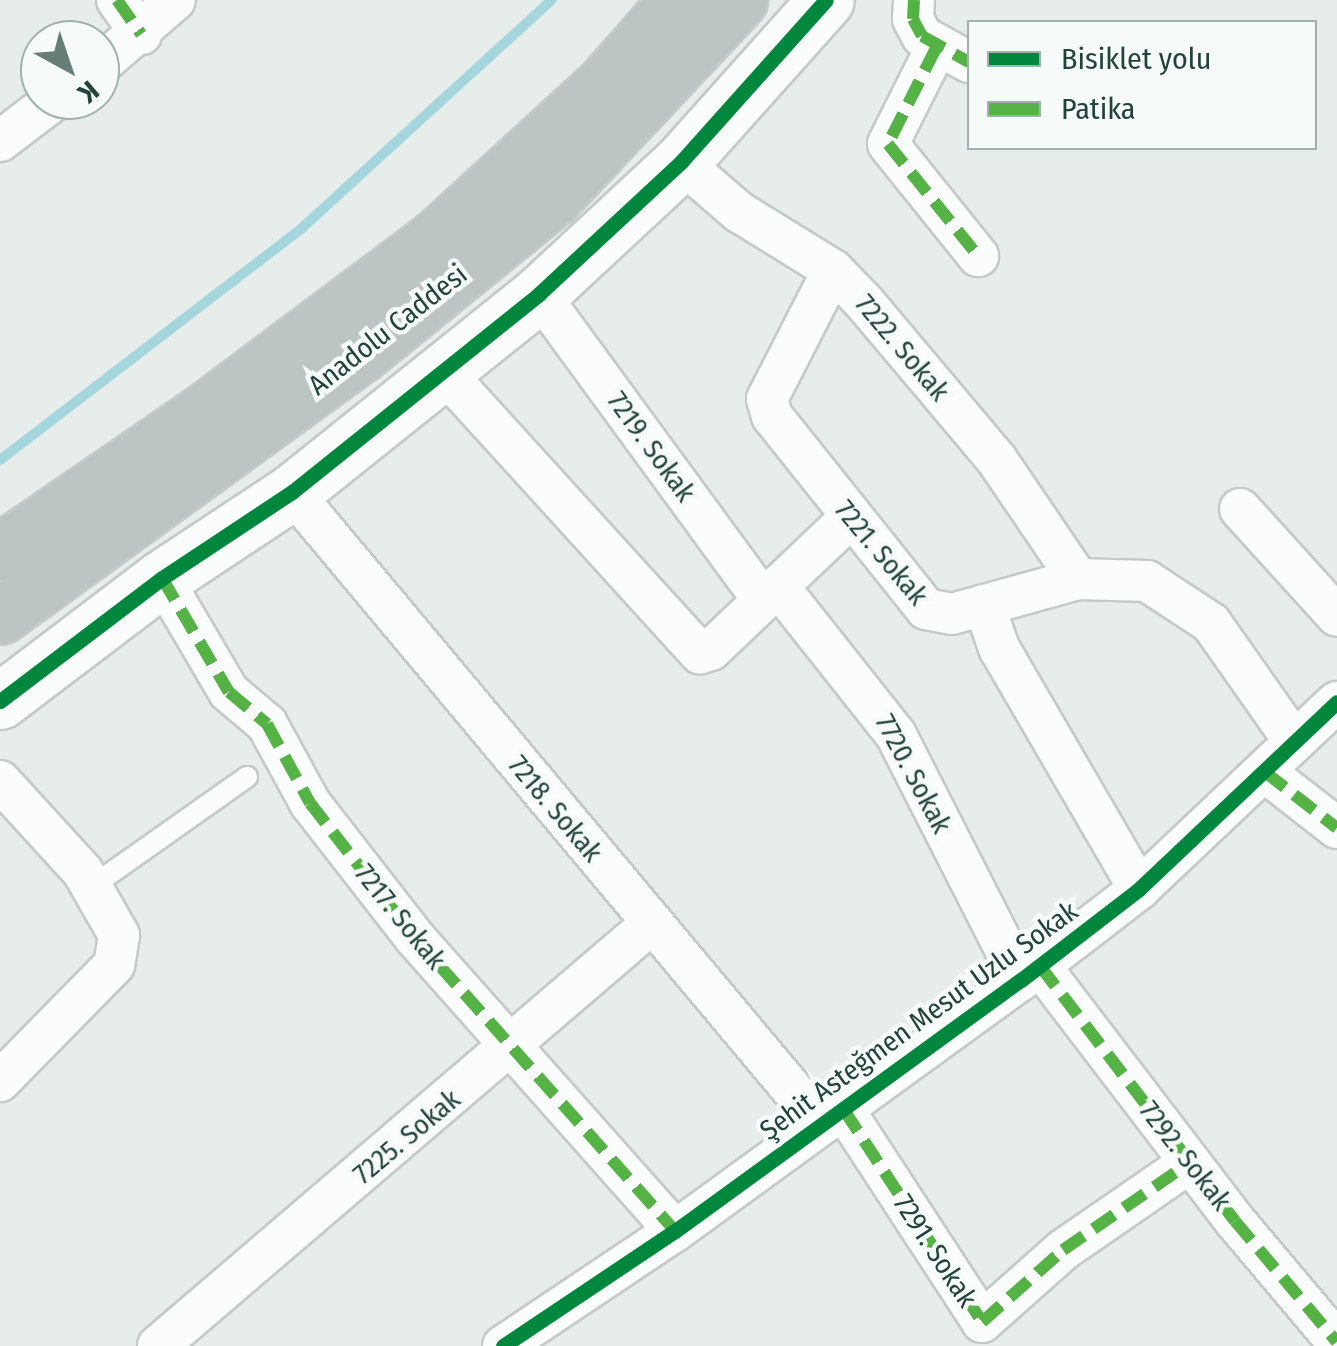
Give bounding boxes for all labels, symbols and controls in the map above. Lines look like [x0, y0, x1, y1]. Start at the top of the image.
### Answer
north arrow [20, 20, 120, 120]
legend [967, 20, 1317, 150]
text: Bisiklet yolu [1061, 41, 1211, 77]
text: K [71, 74, 105, 110]
text: Patika [1061, 91, 1135, 127]
street label: Anadolu Caddesi [302, 258, 474, 402]
street label: 7222. Sokak [848, 288, 956, 408]
street label: 7219. Sokak [600, 385, 702, 509]
street label: 7221. Sokak [827, 494, 935, 612]
street label: 7720. Sokak [868, 709, 958, 839]
street label: 7218. Sokak [501, 749, 609, 869]
street label: 7217. Sokak [347, 858, 453, 976]
street label: Şehit Asteğmen Mesut Uzlu Sokak [754, 894, 1084, 1148]
street label: 7225. Sokak [347, 1083, 467, 1191]
street label: 7292. Sokak [1132, 1095, 1238, 1217]
street label: 7291. Sokak [886, 1188, 984, 1314]

